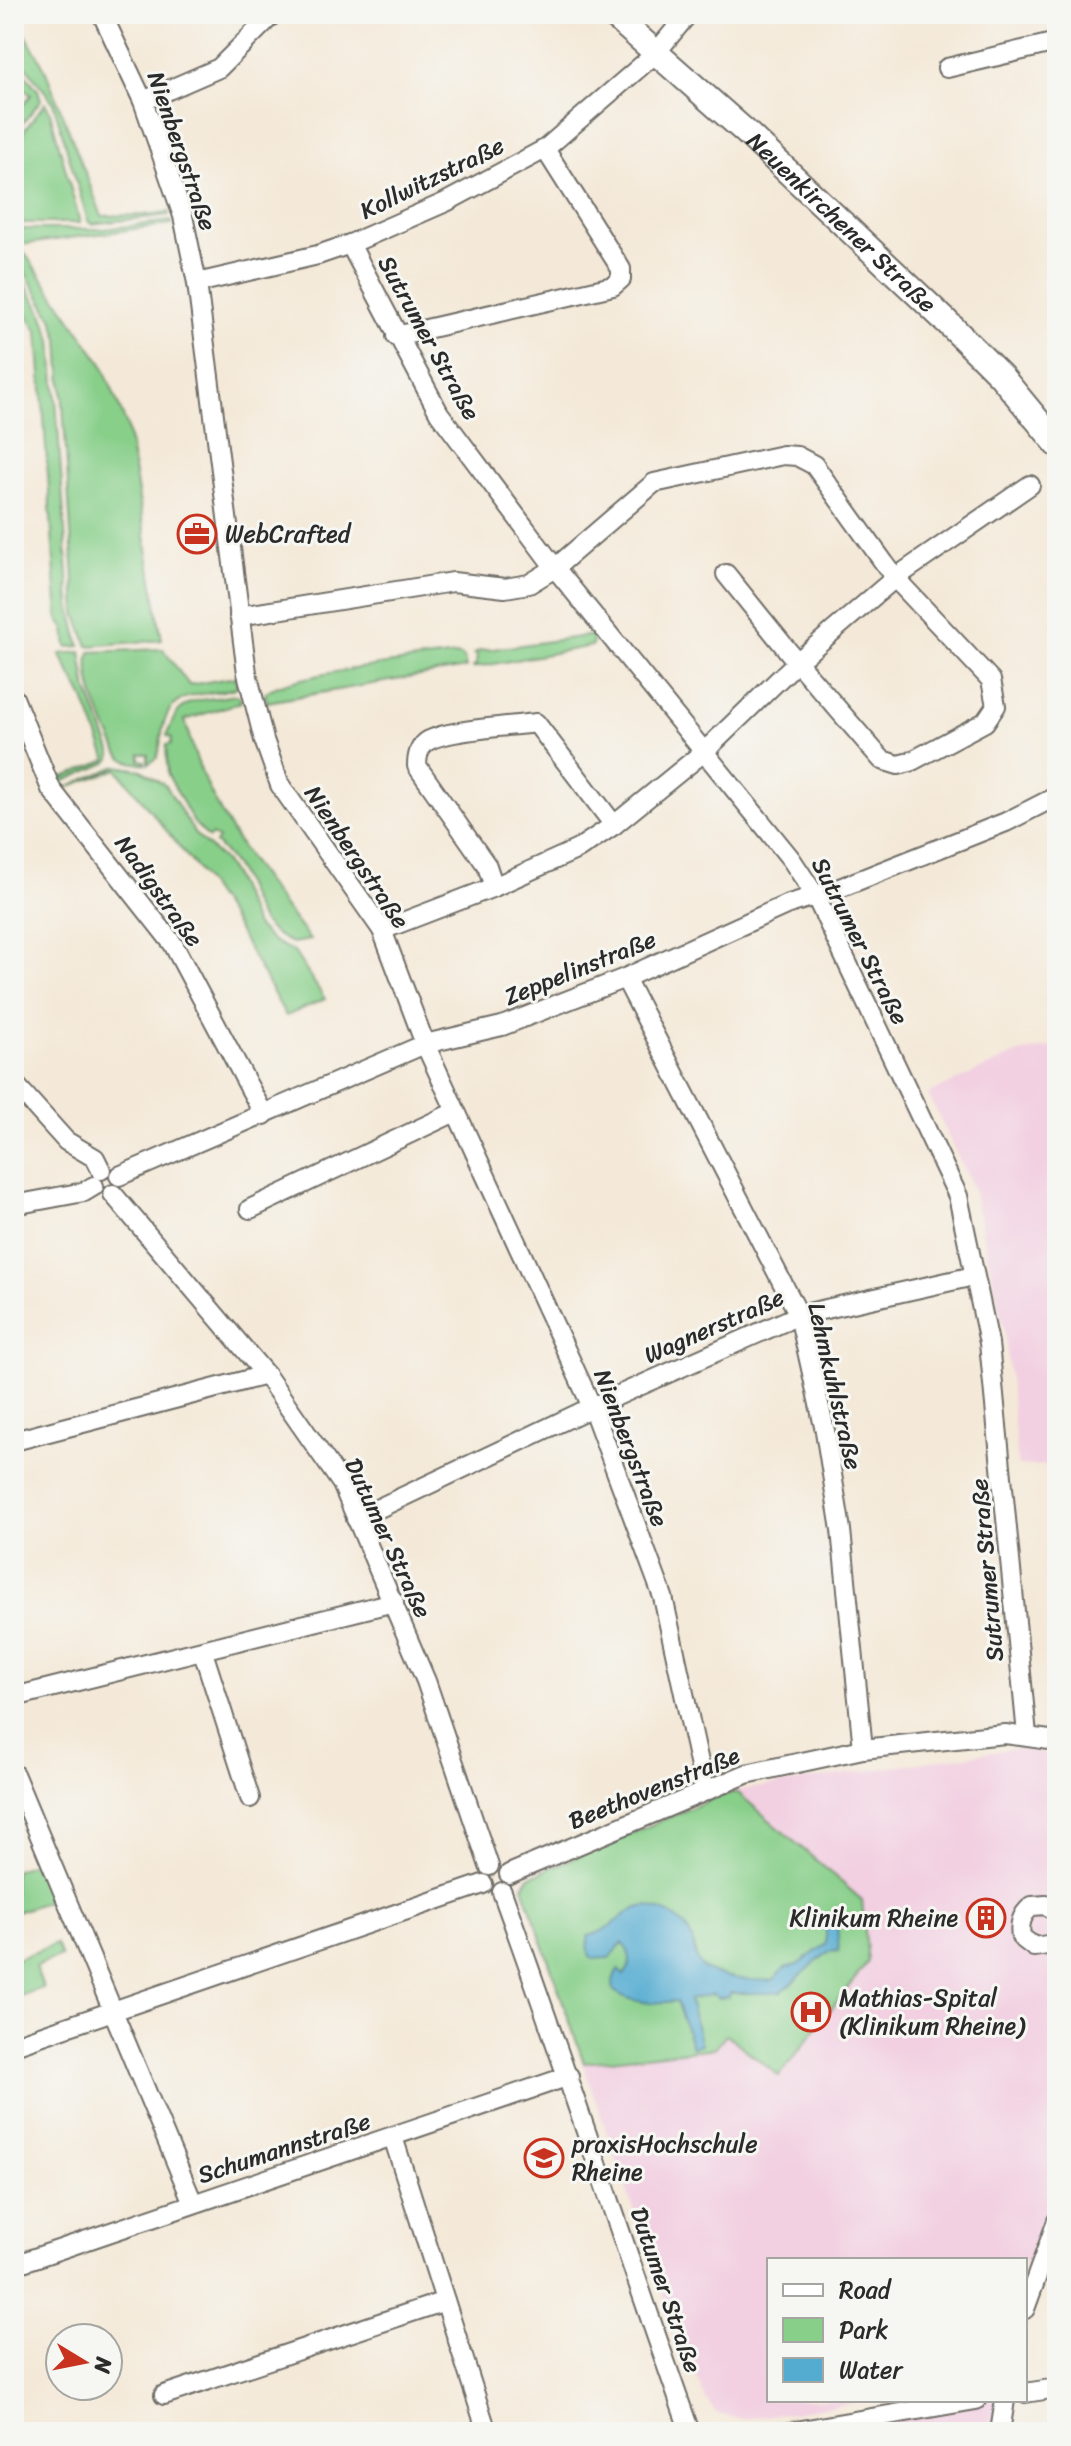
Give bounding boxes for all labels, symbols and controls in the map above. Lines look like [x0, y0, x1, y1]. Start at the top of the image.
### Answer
street label: Nienbergstraße [135, 66, 229, 236]
street label: Neuenkirchener Straße [736, 121, 947, 323]
street label: Kollwitzstraße [352, 125, 512, 231]
street label: Sutrumer Straße [366, 248, 492, 428]
office icon: WebCrafted [176, 513, 218, 555]
place label: WebCrafted [225, 513, 352, 555]
street label: Nienbergstraße [293, 776, 421, 938]
street label: Nadigstraße [103, 826, 215, 956]
street label: Sutrumer Straße [800, 850, 920, 1032]
street label: Zeppelinstraße [498, 918, 662, 1018]
street label: Wagnerstraße [637, 1276, 791, 1376]
street label: Lehmkuhlstraße [795, 1298, 875, 1474]
street label: Nienbergstraße [582, 1363, 680, 1533]
street label: Dutumer Straße [332, 1451, 444, 1625]
street label: Sutrumer Straße [958, 1477, 1016, 1663]
street label: Beethovenstraße [562, 1734, 747, 1842]
place label: Klinikum Rheine [789, 1897, 958, 1939]
building icon: Klinikum Rheine [965, 1897, 1007, 1939]
place label: Mathias-Spital (Klinikum Rheine) [839, 1977, 1026, 2047]
hospital icon: Mathias-Spital (Klinikum Rheine) [790, 1991, 832, 2033]
street label: Schumannstraße [192, 2100, 376, 2196]
place label: praxisHochschule Rheine [571, 2123, 758, 2193]
school or university icon: praxisHochschule Rheine [523, 2137, 565, 2179]
street label: Dutumer Straße [618, 2201, 714, 2379]
legend [767, 2258, 1027, 2402]
text: Road [839, 2269, 893, 2311]
text: Park [839, 2309, 888, 2351]
north arrow [44, 2322, 124, 2402]
text: Water [839, 2349, 904, 2391]
text: N [83, 2354, 124, 2377]

